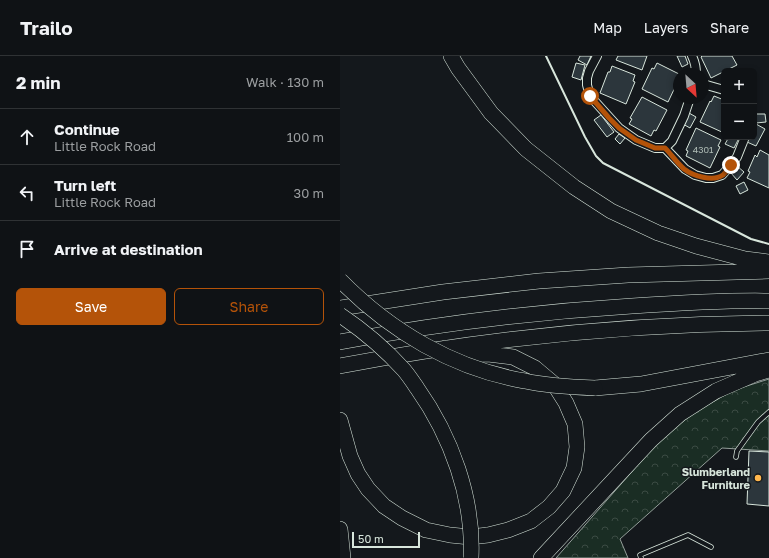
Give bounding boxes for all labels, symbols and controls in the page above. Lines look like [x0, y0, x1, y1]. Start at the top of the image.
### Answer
text: Trailo [20, 16, 73, 39]
text: Map [593, 19, 622, 36]
text: Layers [644, 19, 688, 36]
text: Share [710, 19, 749, 36]
north arrow [673, 68, 709, 104]
map controls [721, 68, 757, 140]
button: + [721, 68, 757, 104]
text: 2 min [16, 72, 60, 93]
text: Walk · 130 m [246, 74, 324, 90]
route start [581, 87, 599, 105]
button: − [721, 104, 757, 140]
text: Continue [54, 120, 120, 138]
icon: ahead [16, 126, 38, 148]
text: 100 m [287, 129, 324, 145]
text: Little Rock Road [54, 138, 156, 154]
house number: 4301 [693, 144, 714, 155]
route end [722, 156, 740, 174]
text: Turn left [54, 176, 116, 194]
icon: left [16, 182, 38, 204]
text: 30 m [294, 185, 324, 201]
text: Little Rock Road [54, 194, 156, 210]
icon: arrive [16, 238, 38, 260]
text: Arrive at destination [54, 240, 203, 258]
button: Save [16, 288, 166, 325]
button: Share [174, 288, 324, 325]
place label: Slumberland Furniture [682, 465, 751, 491]
marker: Slumberland Furniture [753, 473, 763, 483]
scale bar [352, 530, 420, 549]
text: 50 m [358, 532, 384, 545]

